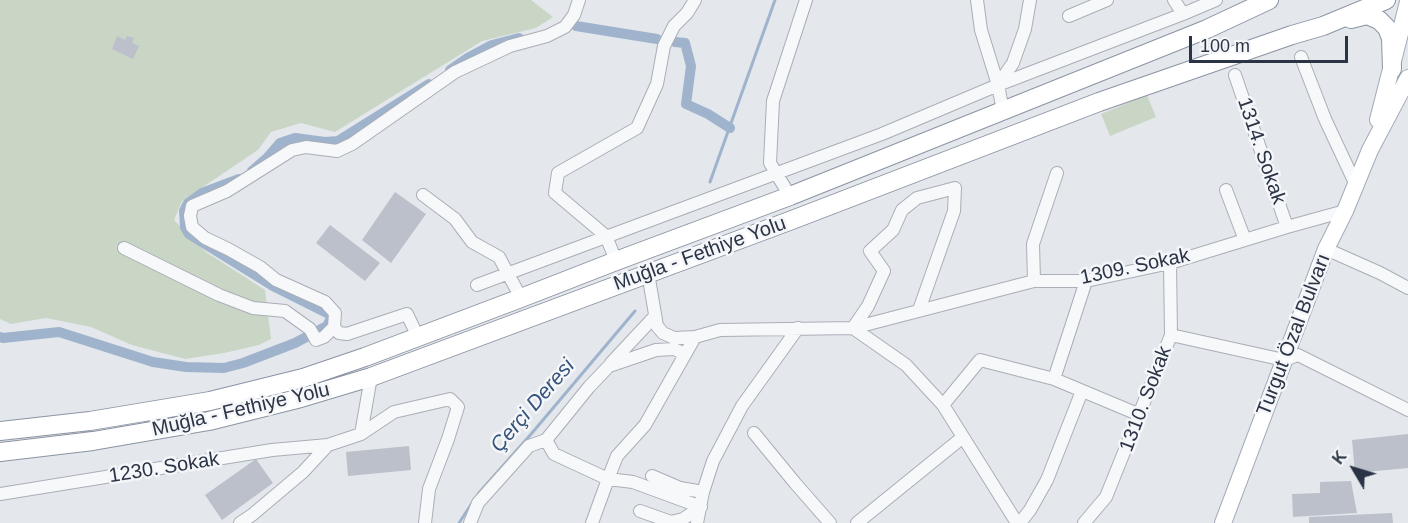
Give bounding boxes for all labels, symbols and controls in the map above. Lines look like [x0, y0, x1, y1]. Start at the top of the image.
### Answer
scale bar [1192, 24, 1351, 62]
text: 100 m [1200, 36, 1250, 56]
street label: 1314. Sokak [1232, 95, 1290, 207]
street label: Muğla - Fethiye Yolu [611, 212, 789, 296]
street label: 1309. Sokak [1078, 244, 1192, 290]
street label: Turgut Özal Bulvarı [1252, 251, 1336, 419]
street label: 1310. Sokak [1115, 343, 1177, 455]
water label: Çerçi Deresi [486, 354, 580, 458]
street label: Muğla - Fethiye Yolu [150, 378, 332, 442]
north arrow [1324, 439, 1384, 499]
street label: 1230. Sokak [107, 447, 221, 489]
text: K [1329, 448, 1350, 467]

